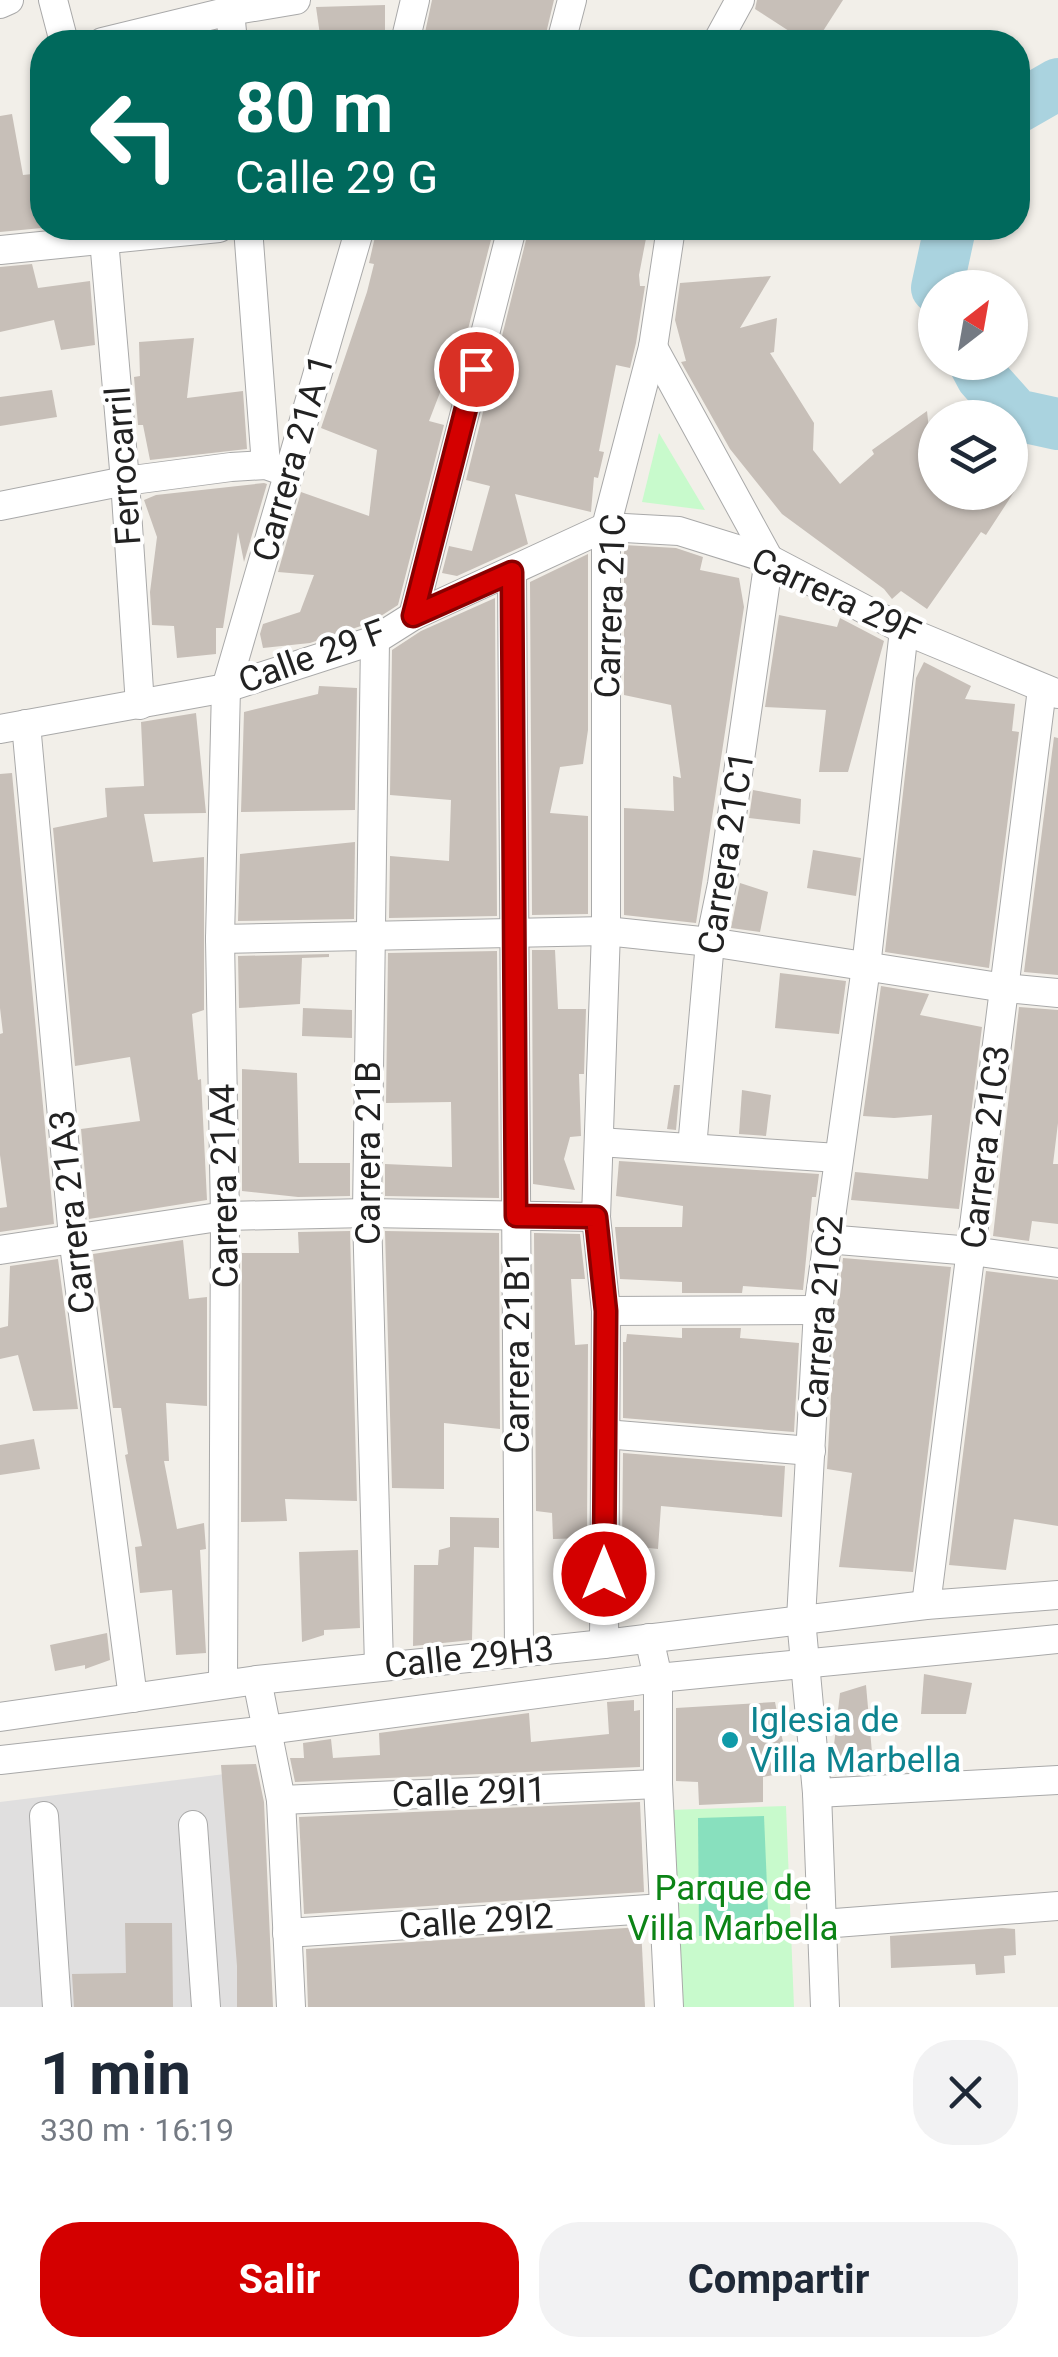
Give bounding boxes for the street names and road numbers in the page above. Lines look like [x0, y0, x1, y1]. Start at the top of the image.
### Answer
street label: Carrera 21A 1 [244, 350, 343, 566]
street label: Ferrocarril [98, 385, 149, 547]
street label: Carrera 21C [587, 513, 634, 699]
street label: Carrera 29F [745, 540, 927, 653]
street label: Calle 29 F [233, 611, 391, 702]
street label: Carrera 21C1 [690, 749, 763, 957]
street label: Carrera 21C3 [953, 1043, 1018, 1251]
street label: Carrera 21B [348, 1061, 389, 1245]
street label: Carrera 21A4 [202, 1083, 247, 1289]
street label: Carrera 21A3 [41, 1108, 104, 1316]
street label: Carrera 21C2 [793, 1213, 852, 1421]
street label: Carrera 21B1 [497, 1250, 538, 1454]
street label: Calle 29H3 [382, 1628, 556, 1687]
street label: Calle 29I1 [391, 1769, 547, 1816]
street label: Calle 29I2 [397, 1896, 555, 1947]

